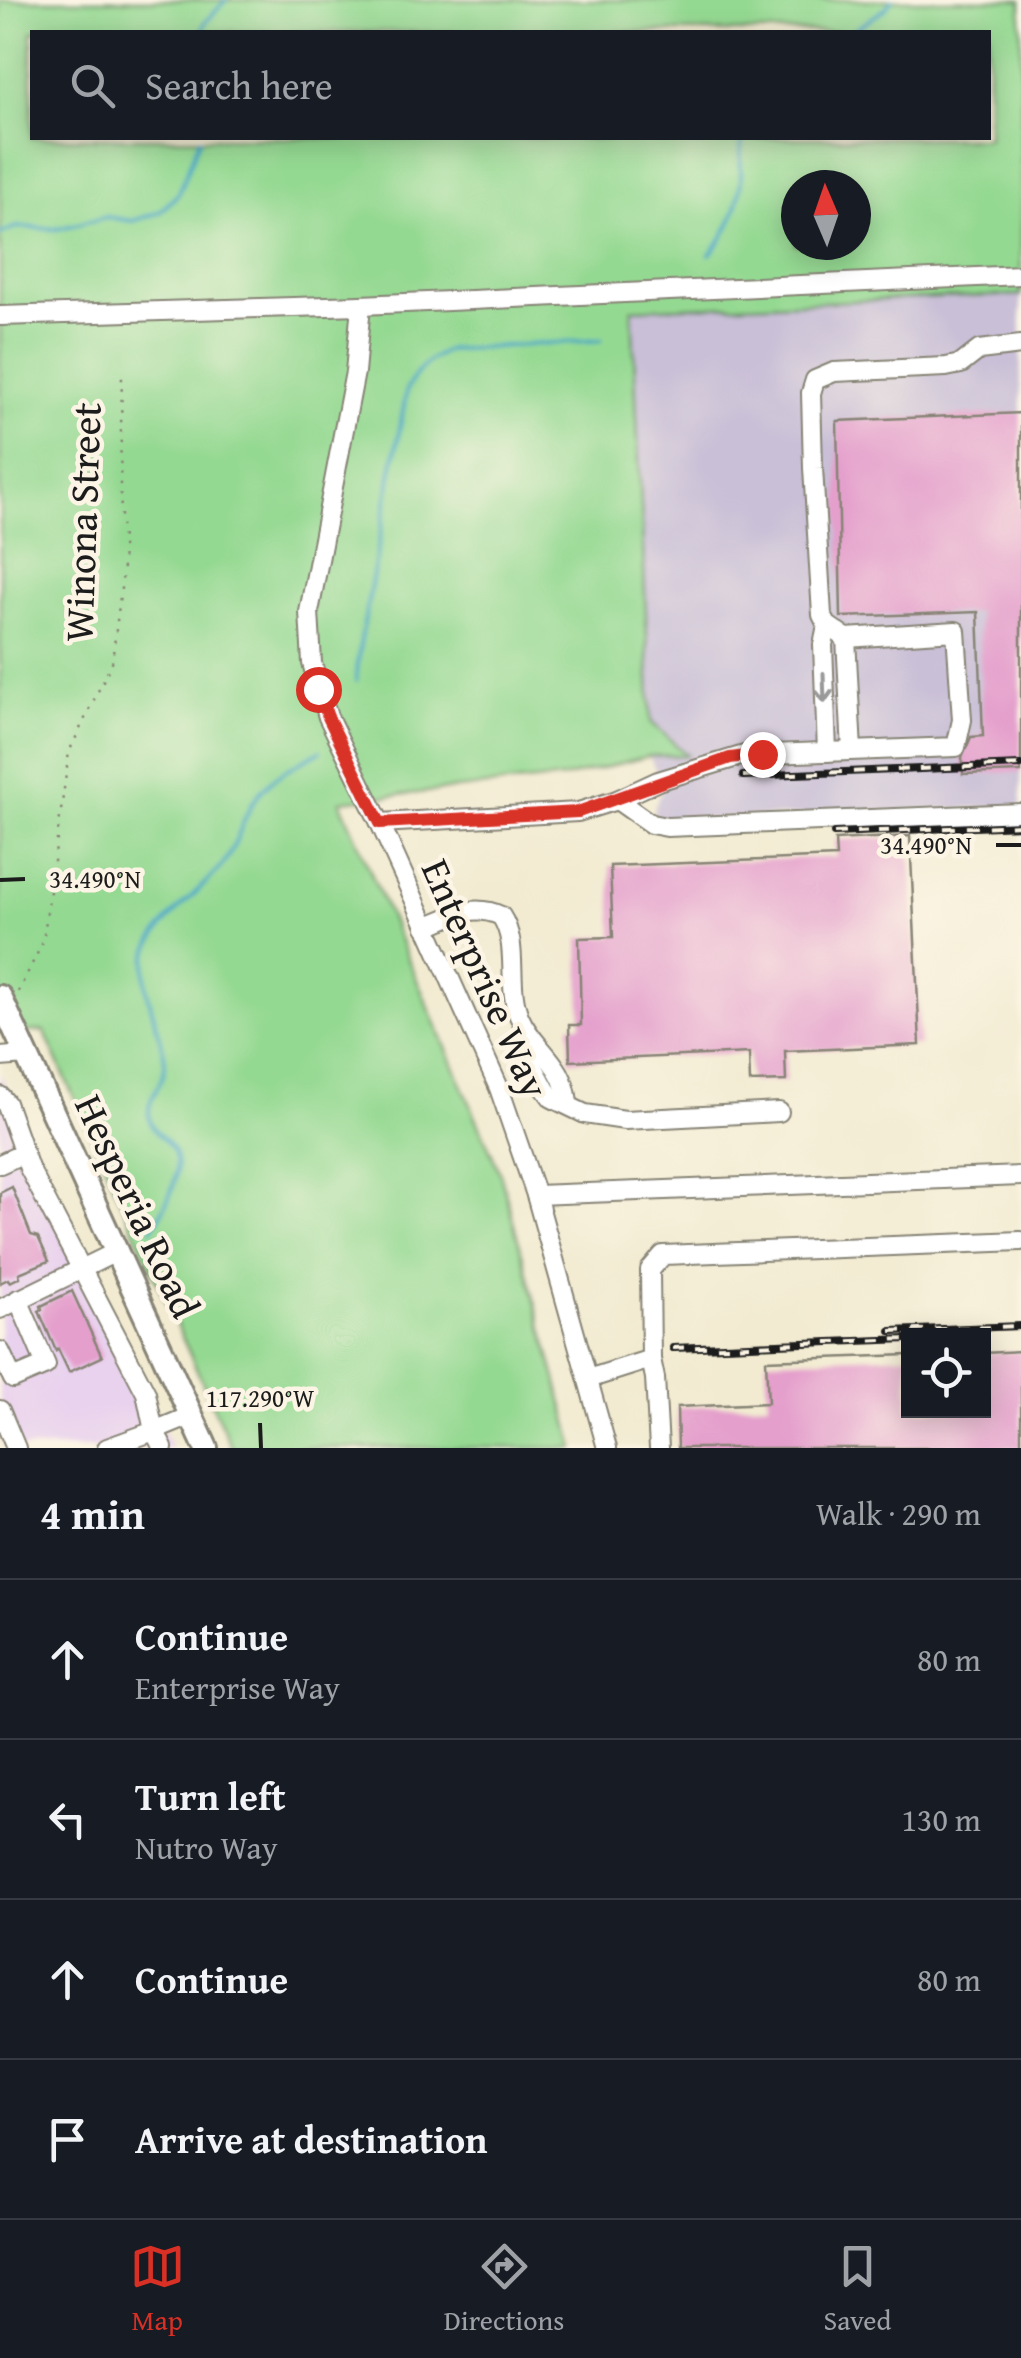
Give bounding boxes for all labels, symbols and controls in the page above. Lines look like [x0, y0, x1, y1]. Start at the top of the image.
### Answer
search box [30, 30, 991, 140]
text: Search here [145, 57, 333, 113]
icon: search [65, 58, 120, 113]
north arrow [781, 170, 871, 260]
street label: Winona Street [48, 401, 116, 643]
route start [296, 667, 342, 713]
one-way arrow [815, 672, 834, 704]
route end [740, 732, 786, 778]
text: 34.490°N [880, 827, 972, 863]
street label: Enterprise Way [407, 849, 565, 1107]
text: 34.490°N [49, 861, 141, 897]
street label: Hesperia Road [60, 1084, 216, 1328]
map controls [901, 1328, 991, 1418]
button: locate [901, 1328, 991, 1418]
text: 117.290°W [206, 1380, 314, 1416]
text: 4 min [40, 1483, 145, 1544]
text: Walk · 290 m [816, 1490, 981, 1537]
text: Continue [135, 1608, 288, 1664]
icon: ahead [40, 1632, 95, 1687]
text: 80 m [917, 1636, 981, 1683]
text: Enterprise Way [135, 1664, 340, 1711]
text: Turn left [135, 1768, 286, 1824]
icon: left [40, 1792, 95, 1847]
text: 130 m [902, 1796, 981, 1843]
text: Nutro Way [135, 1824, 278, 1871]
text: Continue [135, 1951, 288, 2007]
icon: ahead [40, 1952, 95, 2007]
text: 80 m [917, 1956, 981, 2003]
text: Arrive at destination [135, 2111, 488, 2167]
icon: arrive [40, 2112, 95, 2167]
tab: Map [130, 2239, 185, 2340]
tab: Directions [444, 2239, 564, 2340]
tab: Saved [824, 2239, 891, 2340]

